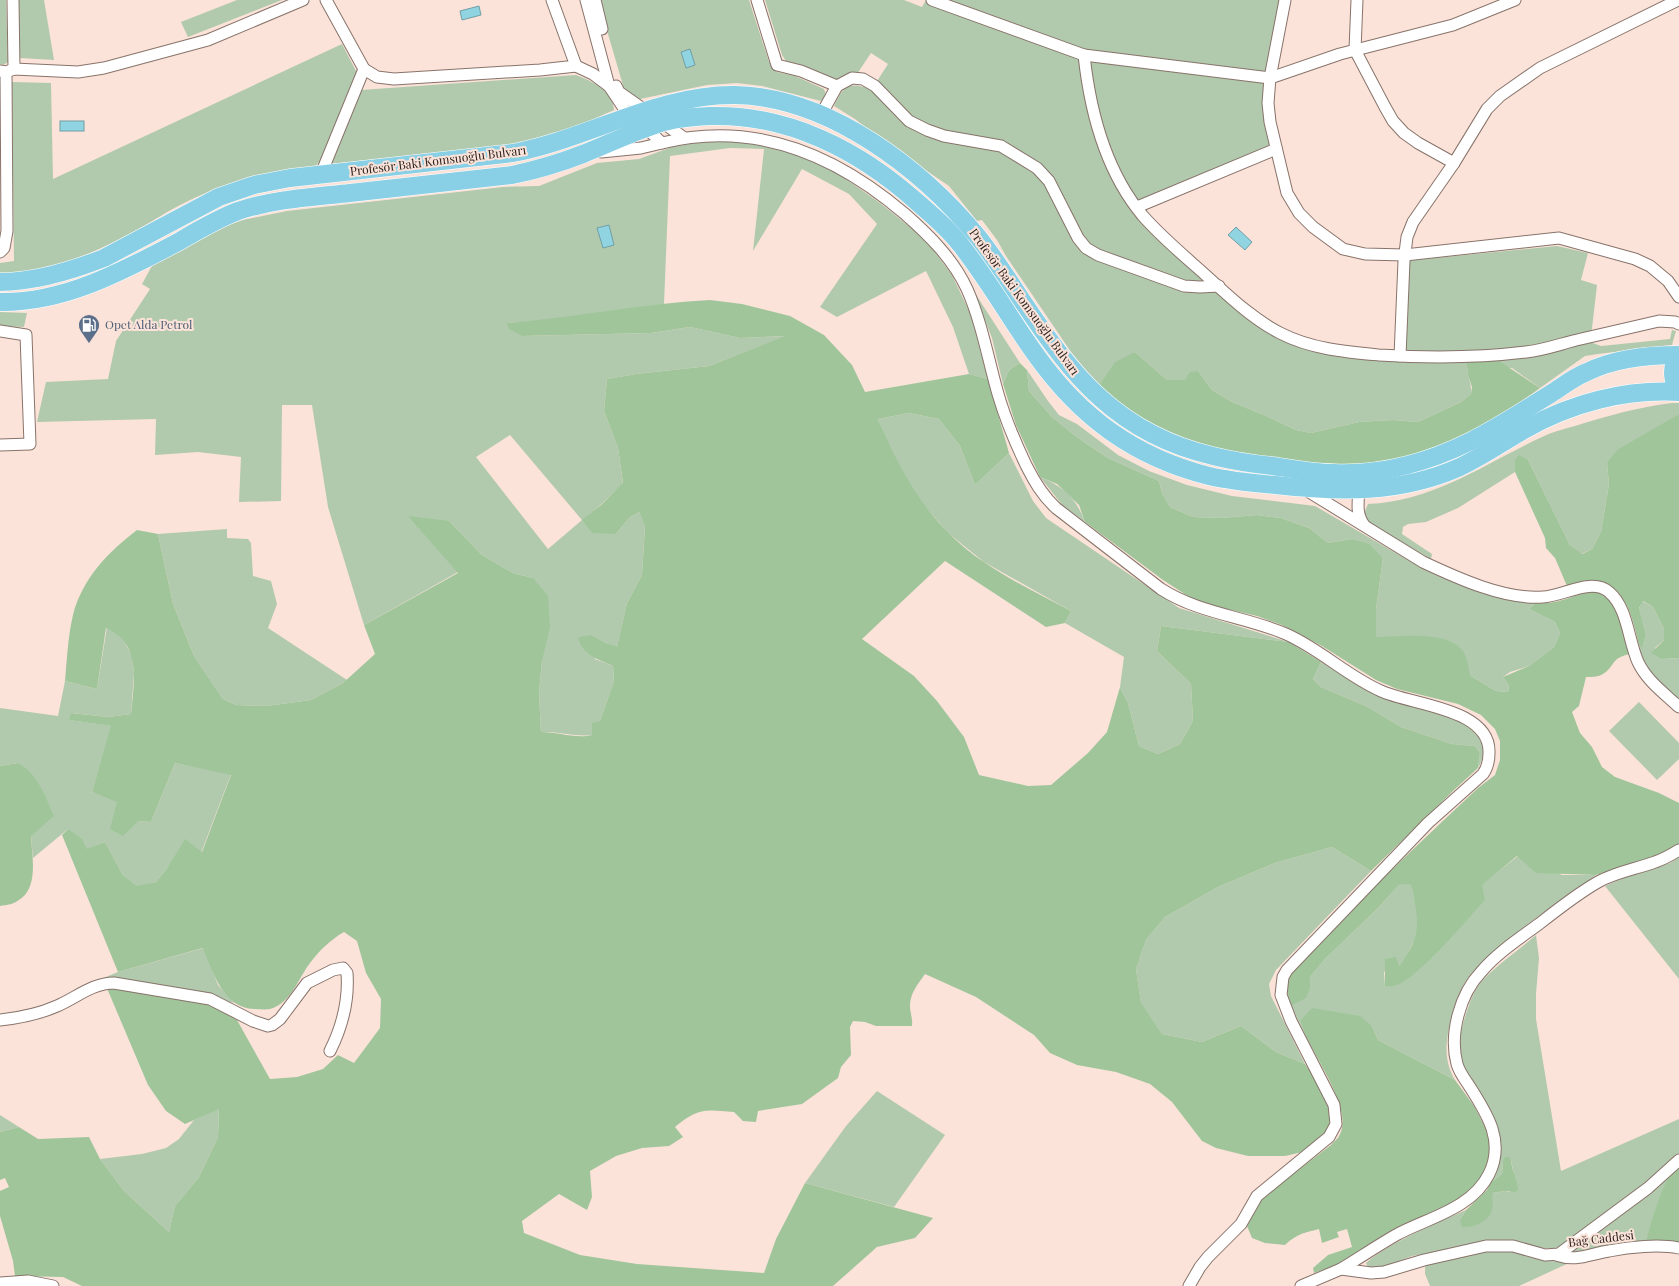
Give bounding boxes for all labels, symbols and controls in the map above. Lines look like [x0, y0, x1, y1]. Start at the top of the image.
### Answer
street label: Profesör Baki Komsuoğlu Bulvarı [349, 141, 527, 179]
street label: Profesör Baki Komsuoğlu Bulvarı [966, 225, 1084, 378]
fuel station icon: Opet Alda Petrol [77, 313, 101, 344]
place label: Opet Alda Petrol [105, 316, 193, 332]
street label: Bağ Caddesi [1567, 1226, 1635, 1250]

